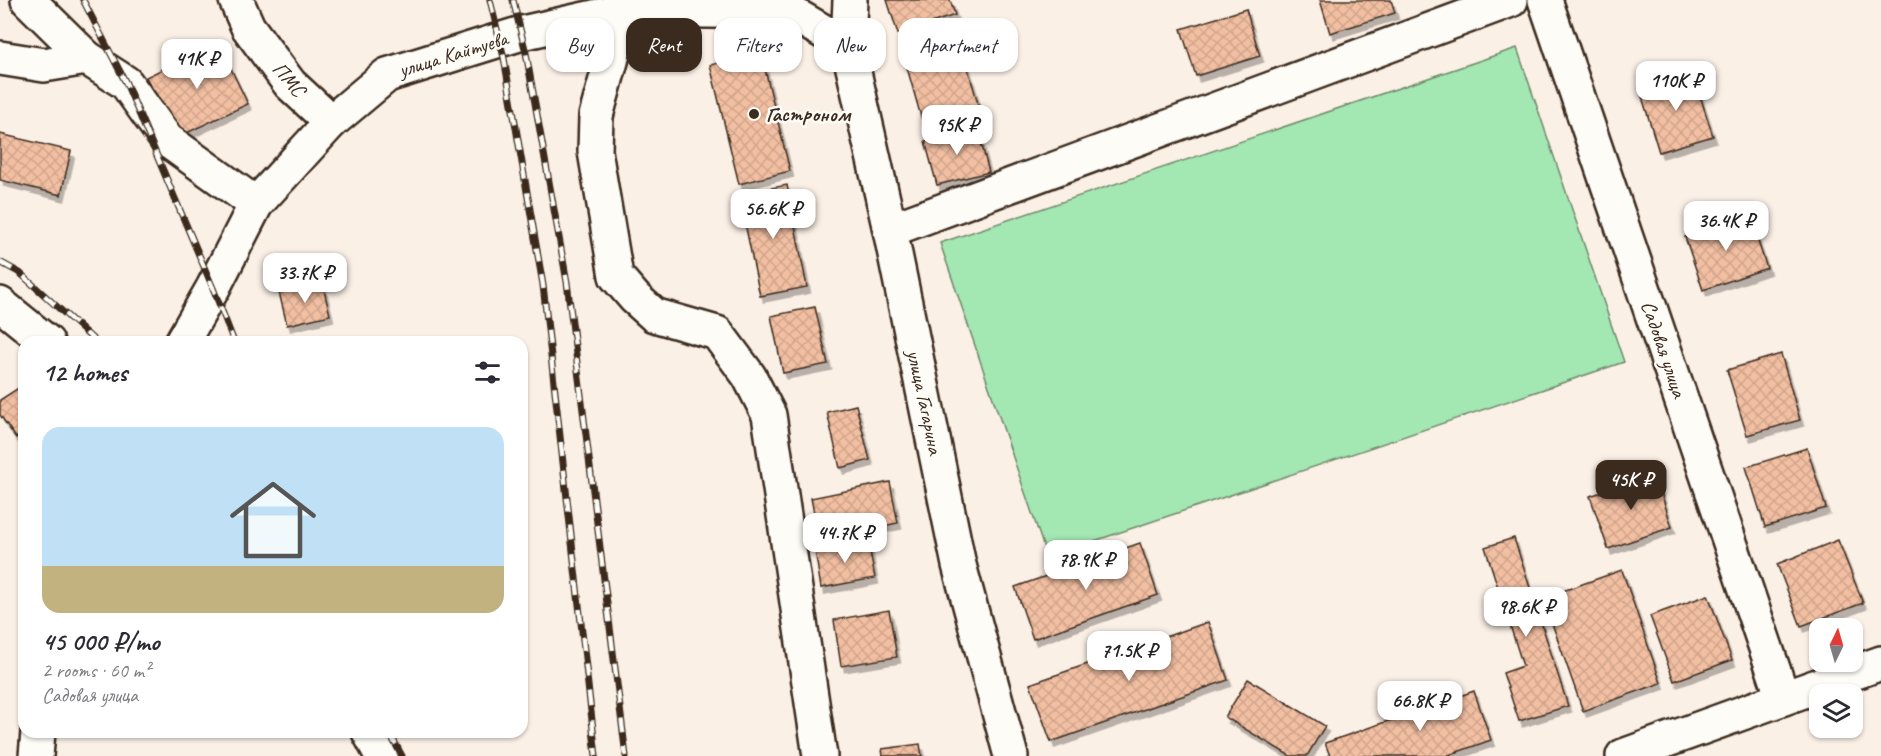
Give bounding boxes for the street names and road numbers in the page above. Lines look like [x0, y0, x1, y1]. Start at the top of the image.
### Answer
street label: улица Кайтуева [394, 24, 513, 83]
street label: ПМС [267, 56, 313, 104]
street label: Садовая улица [1635, 297, 1693, 403]
street label: улица Гагарина [901, 345, 949, 458]

